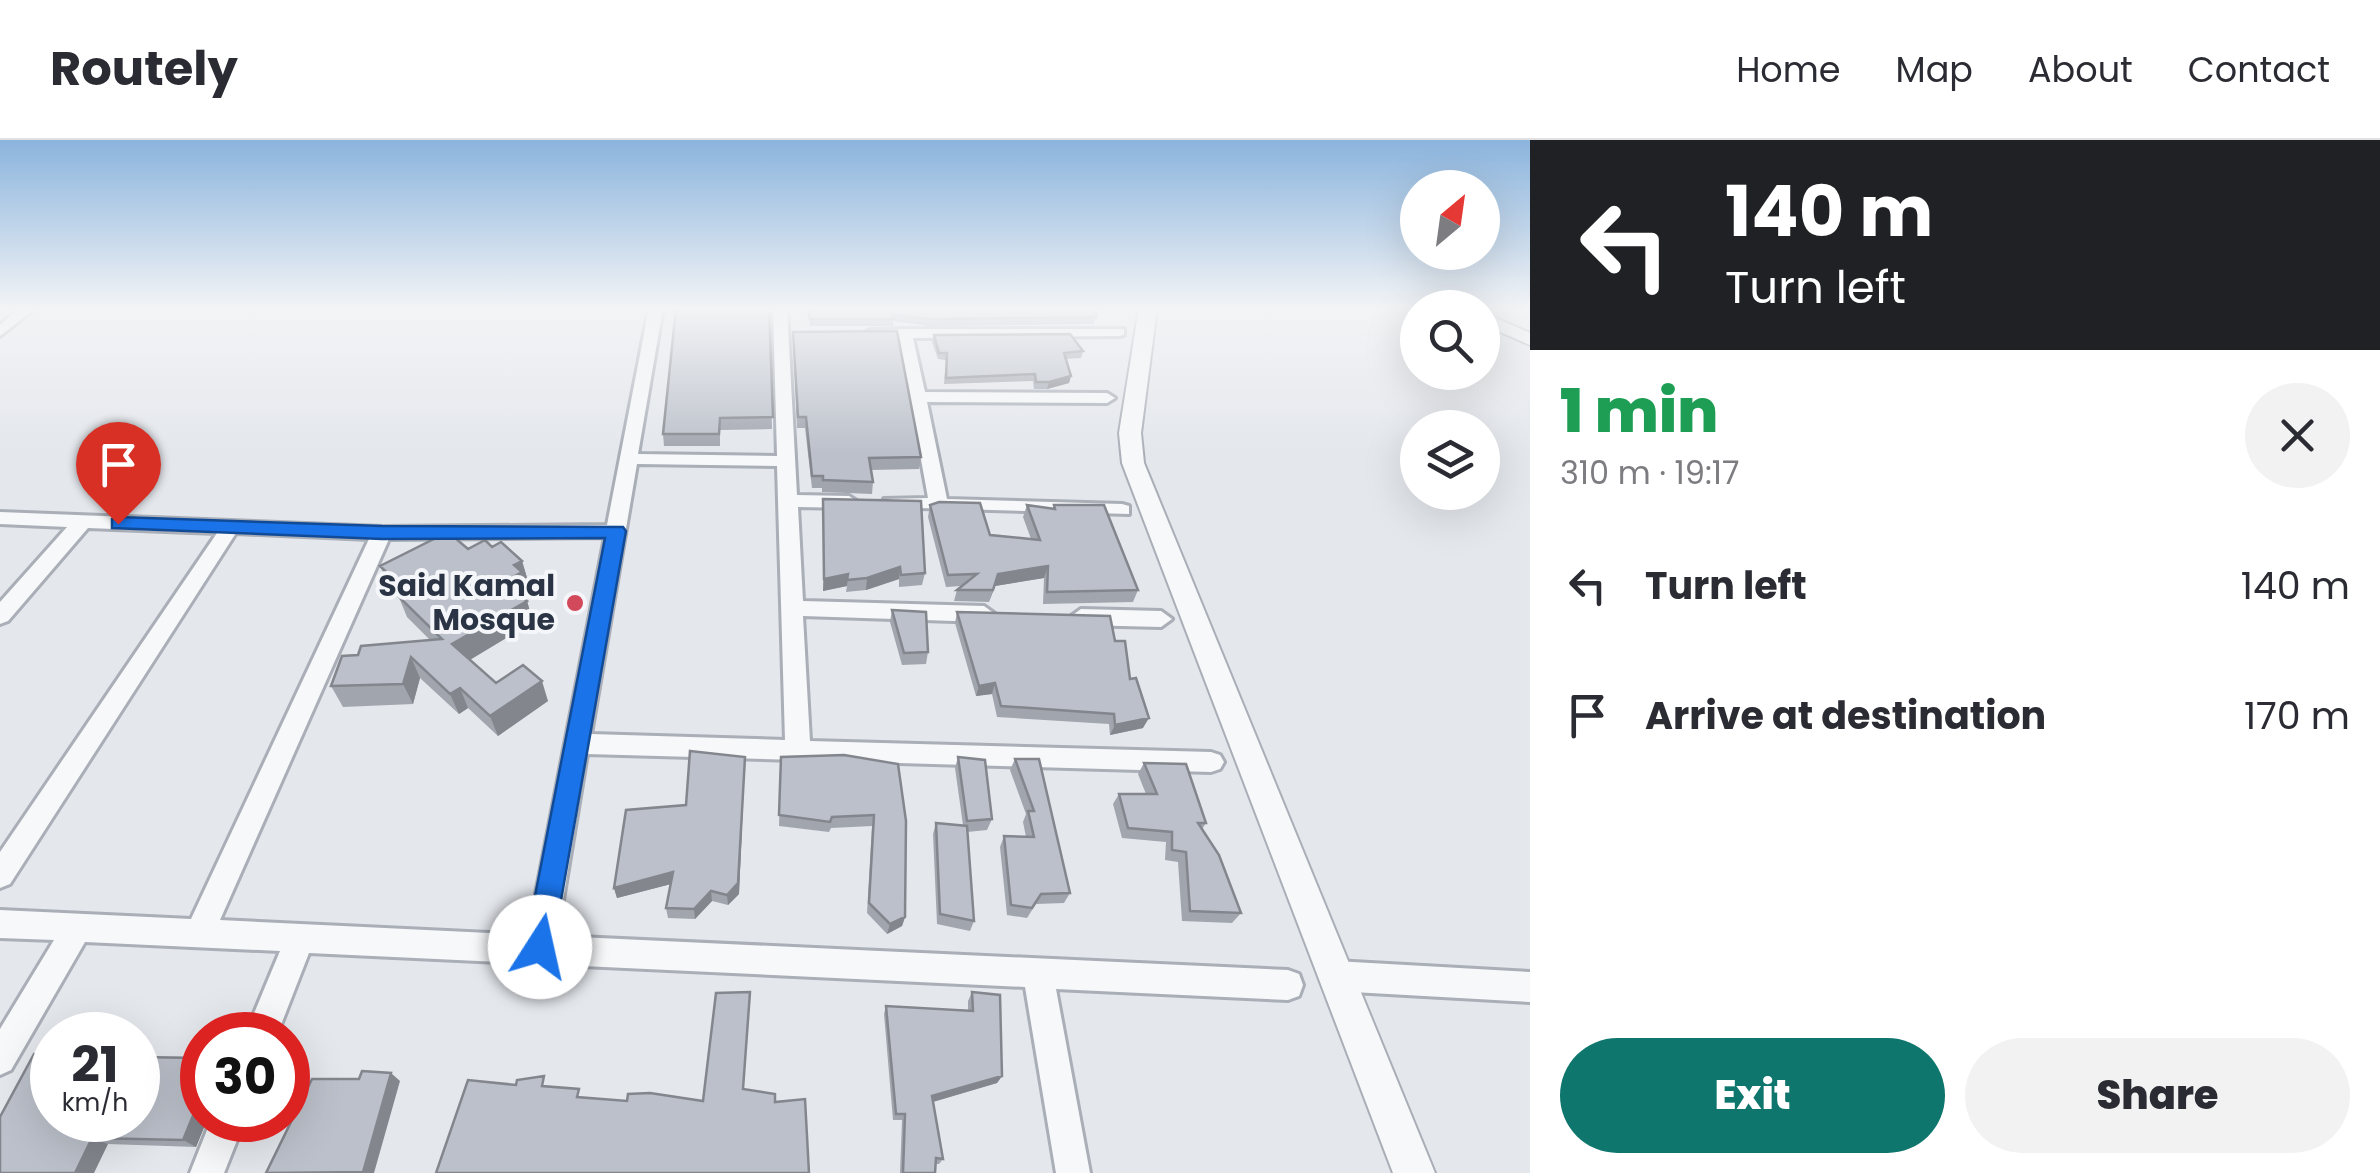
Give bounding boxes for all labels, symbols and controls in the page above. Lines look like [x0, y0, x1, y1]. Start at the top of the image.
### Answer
text: Routely [50, 35, 238, 102]
text: Home [1736, 45, 1841, 94]
text: Map [1896, 45, 1973, 94]
text: About [2028, 45, 2133, 94]
text: Contact [2188, 45, 2330, 94]
text: 140 m [1725, 162, 1933, 261]
north arrow [1400, 170, 1500, 270]
map controls [1400, 170, 1500, 510]
icon: left [1560, 180, 1690, 310]
text: Turn left [1725, 256, 1906, 319]
button: search [1400, 290, 1500, 390]
text: 1 min [1560, 369, 1718, 453]
button: close [2245, 383, 2350, 488]
button: layers [1400, 410, 1500, 510]
pin [76, 422, 161, 525]
icon: arrive [91, 437, 146, 492]
text: 310 m · 19:17 [1560, 450, 1740, 495]
icon: left [1560, 558, 1615, 613]
text: Turn left [1645, 559, 1807, 612]
text: 140 m [2241, 559, 2350, 612]
place label: Said Kamal Mosque [378, 564, 555, 641]
marker: Said Kamal Mosque [564, 592, 586, 614]
icon: arrive [1560, 688, 1615, 743]
text: Arrive at destination [1645, 689, 2046, 742]
text: 170 m [2244, 689, 2350, 742]
position arrow [488, 895, 592, 999]
speed limit sign: 30 [180, 1012, 310, 1142]
text: 21 [71, 1029, 119, 1100]
button: Exit [1560, 1038, 1945, 1153]
button: Share [1965, 1038, 2350, 1153]
text: km/h [62, 1085, 128, 1120]

